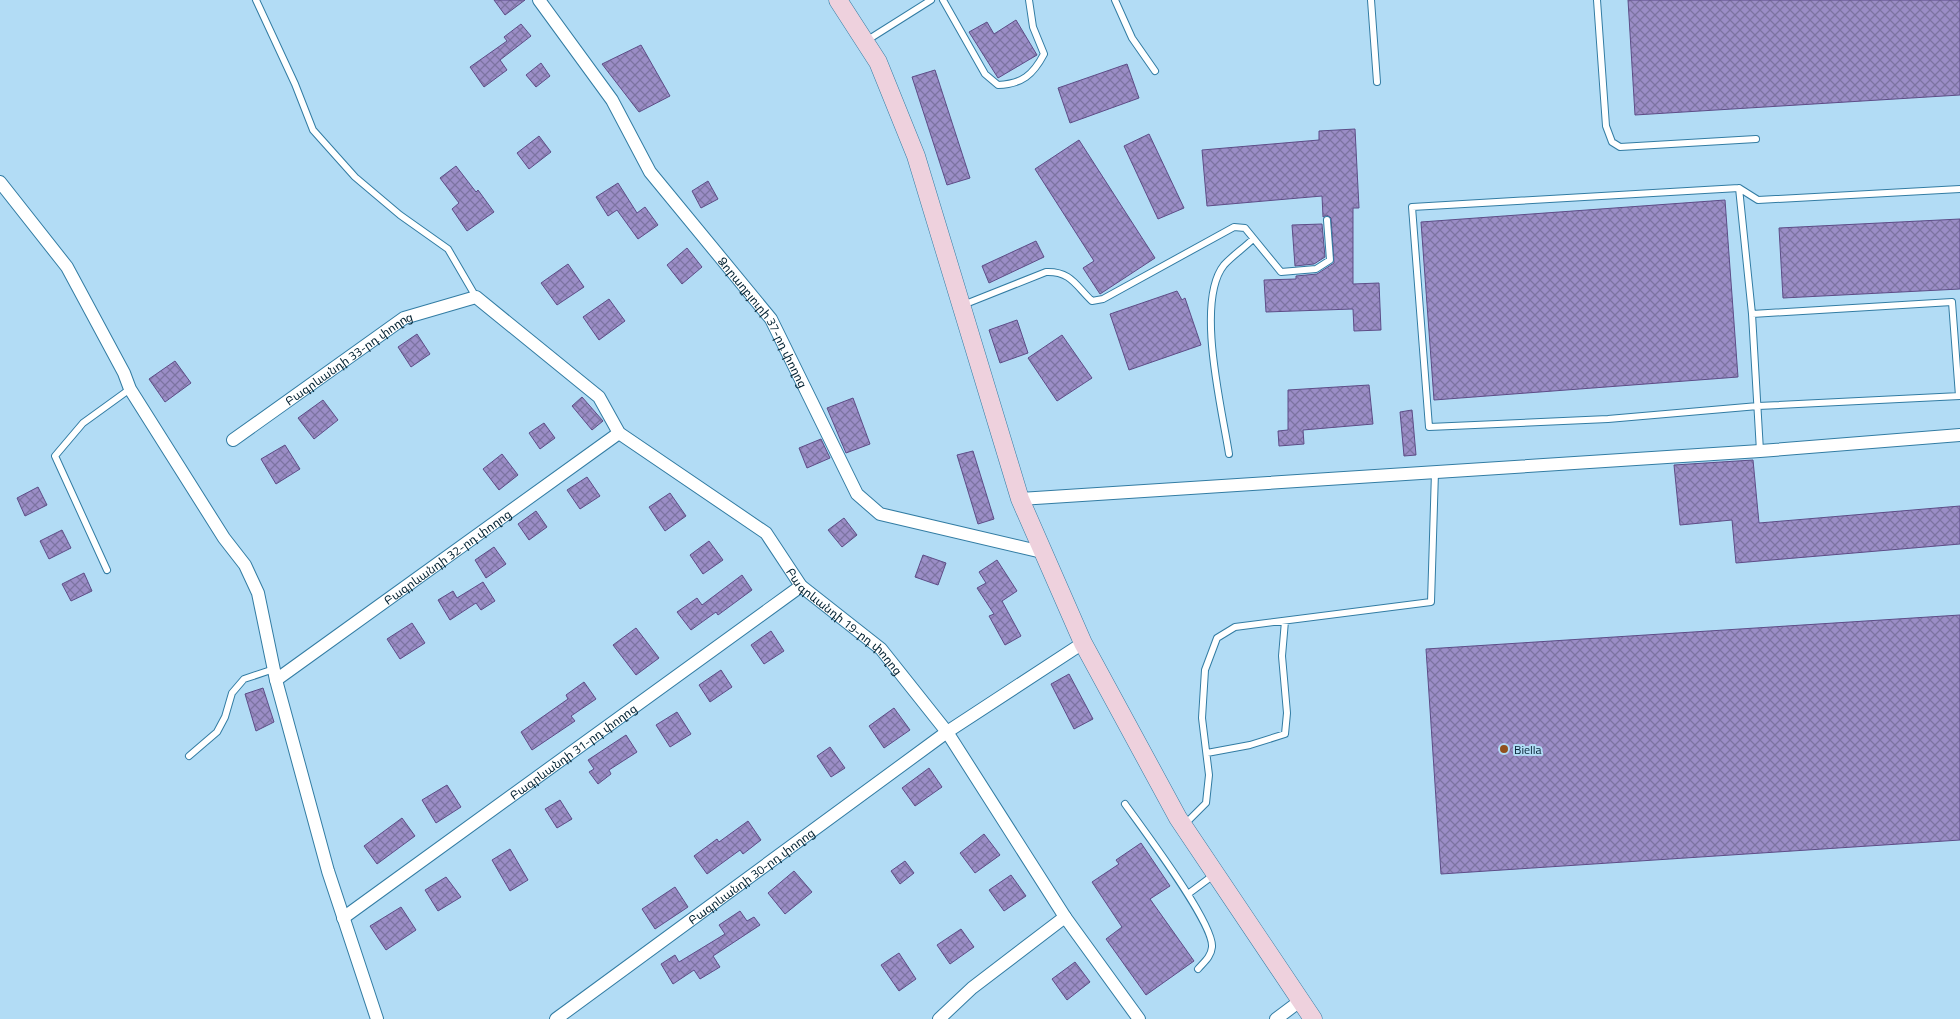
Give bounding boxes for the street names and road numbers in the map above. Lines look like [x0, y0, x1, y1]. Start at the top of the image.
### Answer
street label: Ձորաղբյուրի 37-րդ փողոց [714, 252, 813, 391]
street label: Բագրևանդի 33-րդ փողոց [281, 306, 415, 410]
street label: Բագրևանդի 32-րդ փողոց [379, 504, 515, 609]
street label: Բագրևանդի 19-րդ փողոց [782, 563, 908, 679]
street label: Բագրևանդի 31-րդ փողոց [505, 699, 641, 804]
street label: Բագրևանդի 30-րդ փողոց [684, 823, 819, 929]

